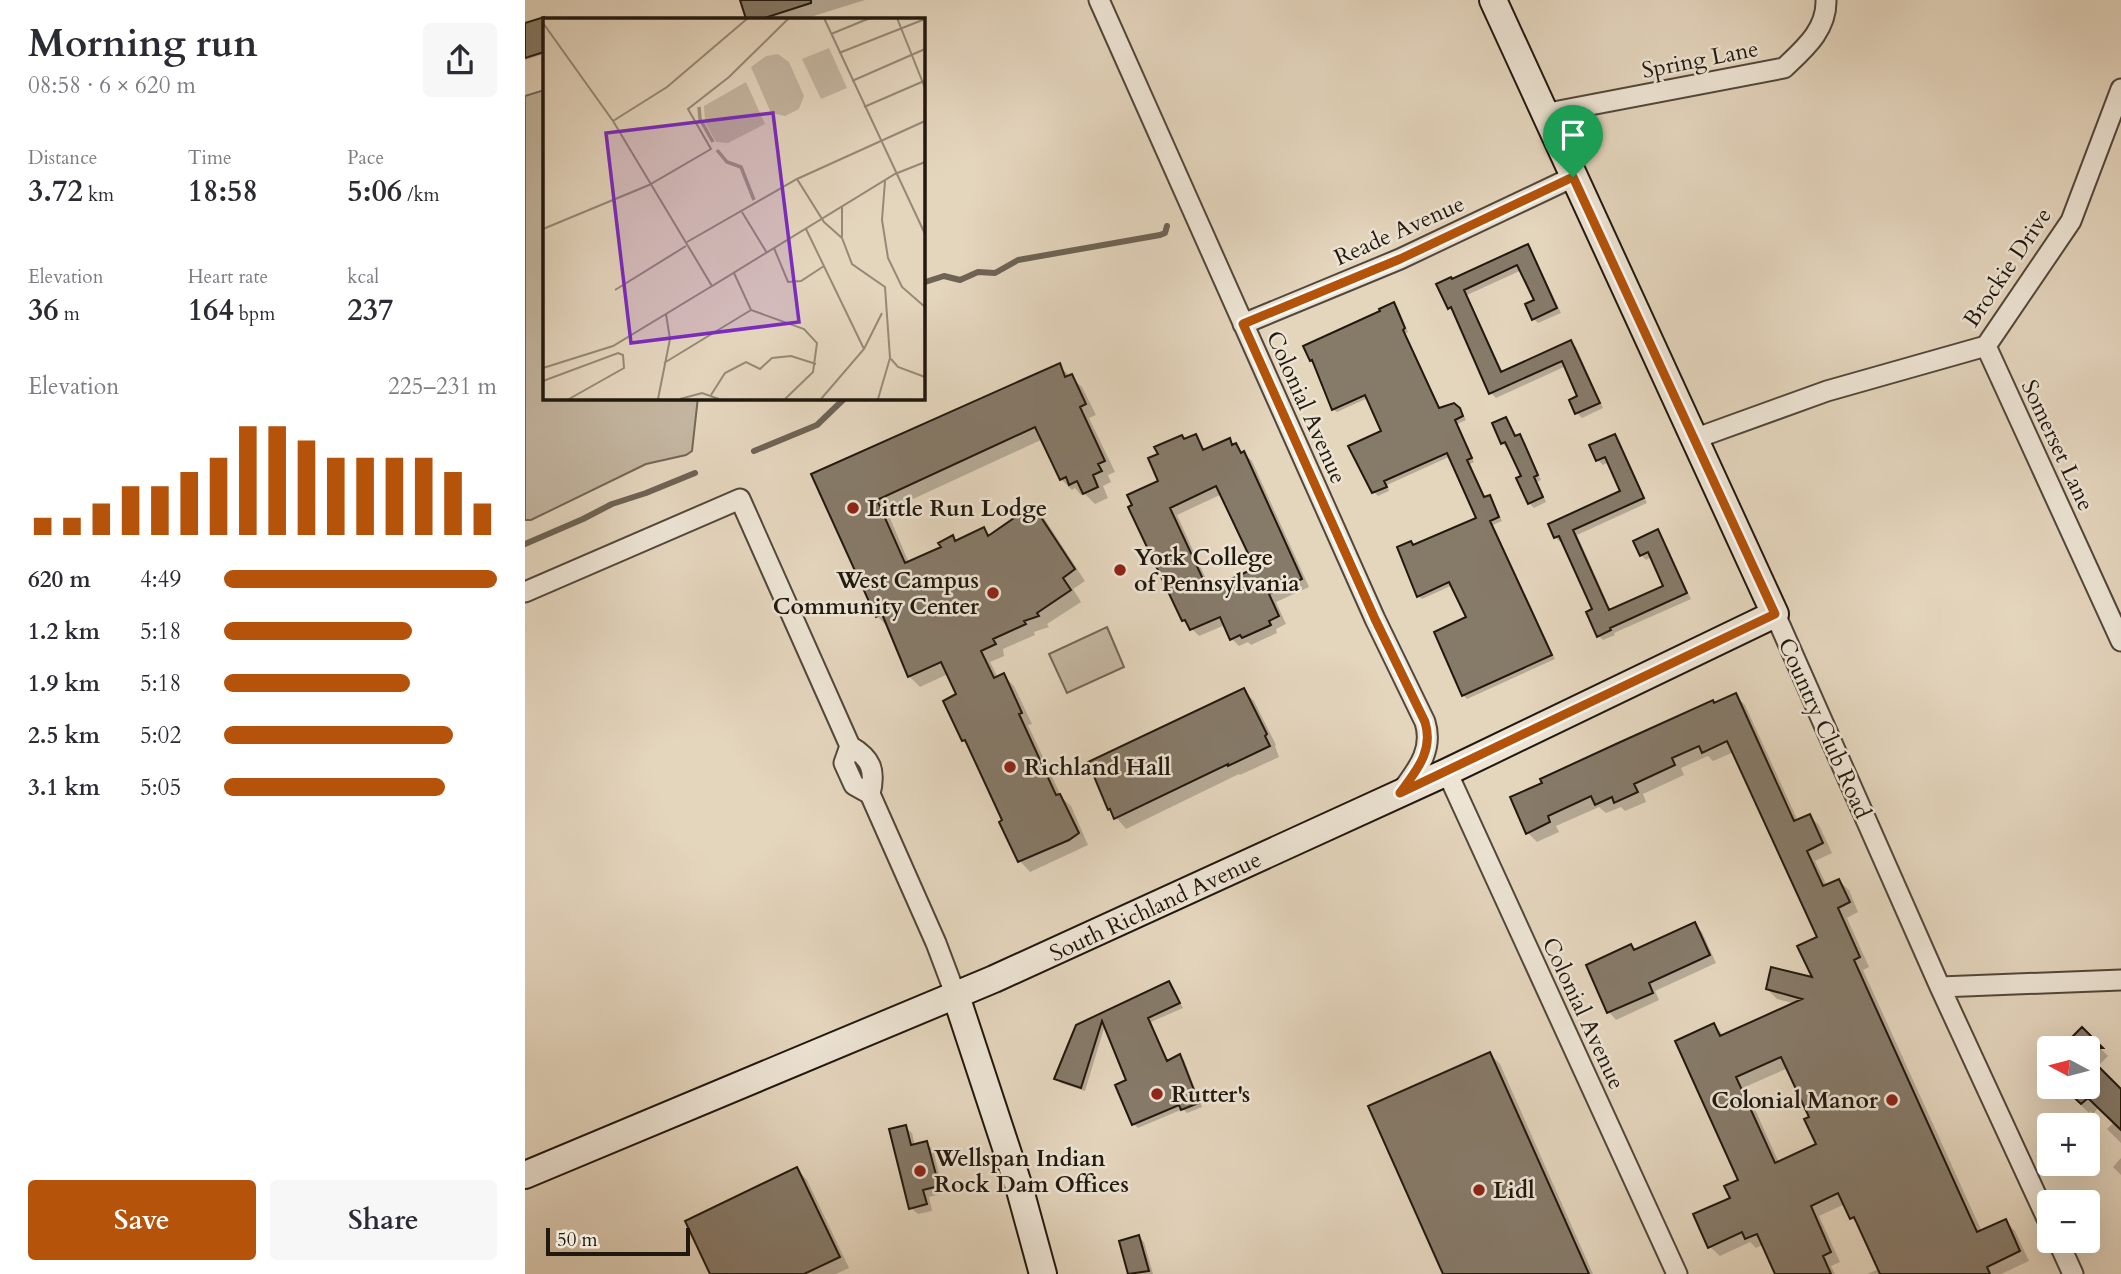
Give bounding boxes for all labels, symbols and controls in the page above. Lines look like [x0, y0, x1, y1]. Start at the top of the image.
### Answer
text: Morning run [28, 18, 258, 70]
inset map [543, 18, 924, 399]
button: share [423, 23, 497, 97]
street label: Spring Lane [1639, 33, 1761, 86]
text: 08:58 · 6 × 620 m [28, 70, 196, 101]
pin [1543, 105, 1603, 177]
icon: arrive [1554, 116, 1592, 154]
text: Distance [28, 145, 97, 171]
text: Time [188, 145, 232, 171]
text: Pace [347, 145, 384, 171]
text: 3.72 [28, 171, 83, 212]
text: 18:58 [188, 171, 258, 212]
text: 5:06 [347, 171, 402, 212]
text: km [83, 182, 114, 208]
text: /km [402, 182, 440, 208]
street label: Reade Avenue [1329, 188, 1469, 273]
street label: Brockie Drive [1956, 201, 2059, 333]
text: Elevation [28, 264, 103, 290]
text: Heart rate [188, 264, 268, 290]
text: kcal [347, 264, 379, 290]
text: 36 [28, 290, 59, 331]
text: 164 [188, 290, 234, 331]
text: 237 [347, 290, 393, 331]
text: m [59, 301, 80, 327]
text: bpm [234, 301, 275, 327]
street label: Colonial Avenue [1259, 326, 1354, 489]
text: Elevation [28, 371, 119, 402]
text: 225–231 m [388, 371, 497, 402]
street label: Somerset Lane [2014, 375, 2101, 516]
place label: Little Run Lodge [867, 493, 1047, 524]
marker: Little Run Lodge [845, 500, 861, 516]
place label: York College of Pennsylvania [1134, 542, 1300, 599]
marker: York College of Pennsylvania [1112, 562, 1128, 578]
text: 620 m [28, 564, 91, 595]
text: 4:49 [140, 564, 181, 595]
place label: West Campus Community Center [773, 565, 980, 622]
marker: West Campus Community Center [985, 585, 1001, 601]
text: 1.2 km [28, 616, 100, 647]
text: 5:18 [140, 616, 181, 647]
street label: Country Club Road [1771, 633, 1879, 824]
text: 1.9 km [28, 668, 100, 699]
text: 5:18 [140, 668, 181, 699]
text: 2.5 km [28, 720, 100, 751]
text: 5:02 [140, 720, 181, 751]
place label: Richland Hall [1024, 752, 1171, 783]
marker: Richland Hall [1002, 759, 1018, 775]
text: 3.1 km [28, 772, 100, 803]
text: 5:05 [140, 772, 181, 803]
street label: South Richland Avenue [1044, 844, 1266, 969]
street label: Colonial Avenue [1535, 932, 1632, 1094]
north arrow [2037, 1036, 2100, 1099]
map controls [2037, 1036, 2100, 1253]
place label: Rutter's [1171, 1079, 1250, 1110]
place label: Colonial Manor [1711, 1085, 1879, 1116]
marker: Rutter's [1149, 1086, 1165, 1102]
marker: Colonial Manor [1884, 1092, 1900, 1108]
button: + [2037, 1113, 2100, 1176]
place label: Wellspan Indian Rock Dam Offices [933, 1143, 1129, 1200]
marker: Wellspan Indian Rock Dam Offices [912, 1163, 928, 1179]
place label: Lidl [1493, 1175, 1535, 1206]
button: Save [28, 1180, 256, 1260]
button: Share [270, 1180, 497, 1260]
marker: Lidl [1471, 1182, 1487, 1198]
button: − [2037, 1190, 2100, 1253]
scale bar [546, 1225, 689, 1257]
text: 50 m [557, 1227, 598, 1253]

